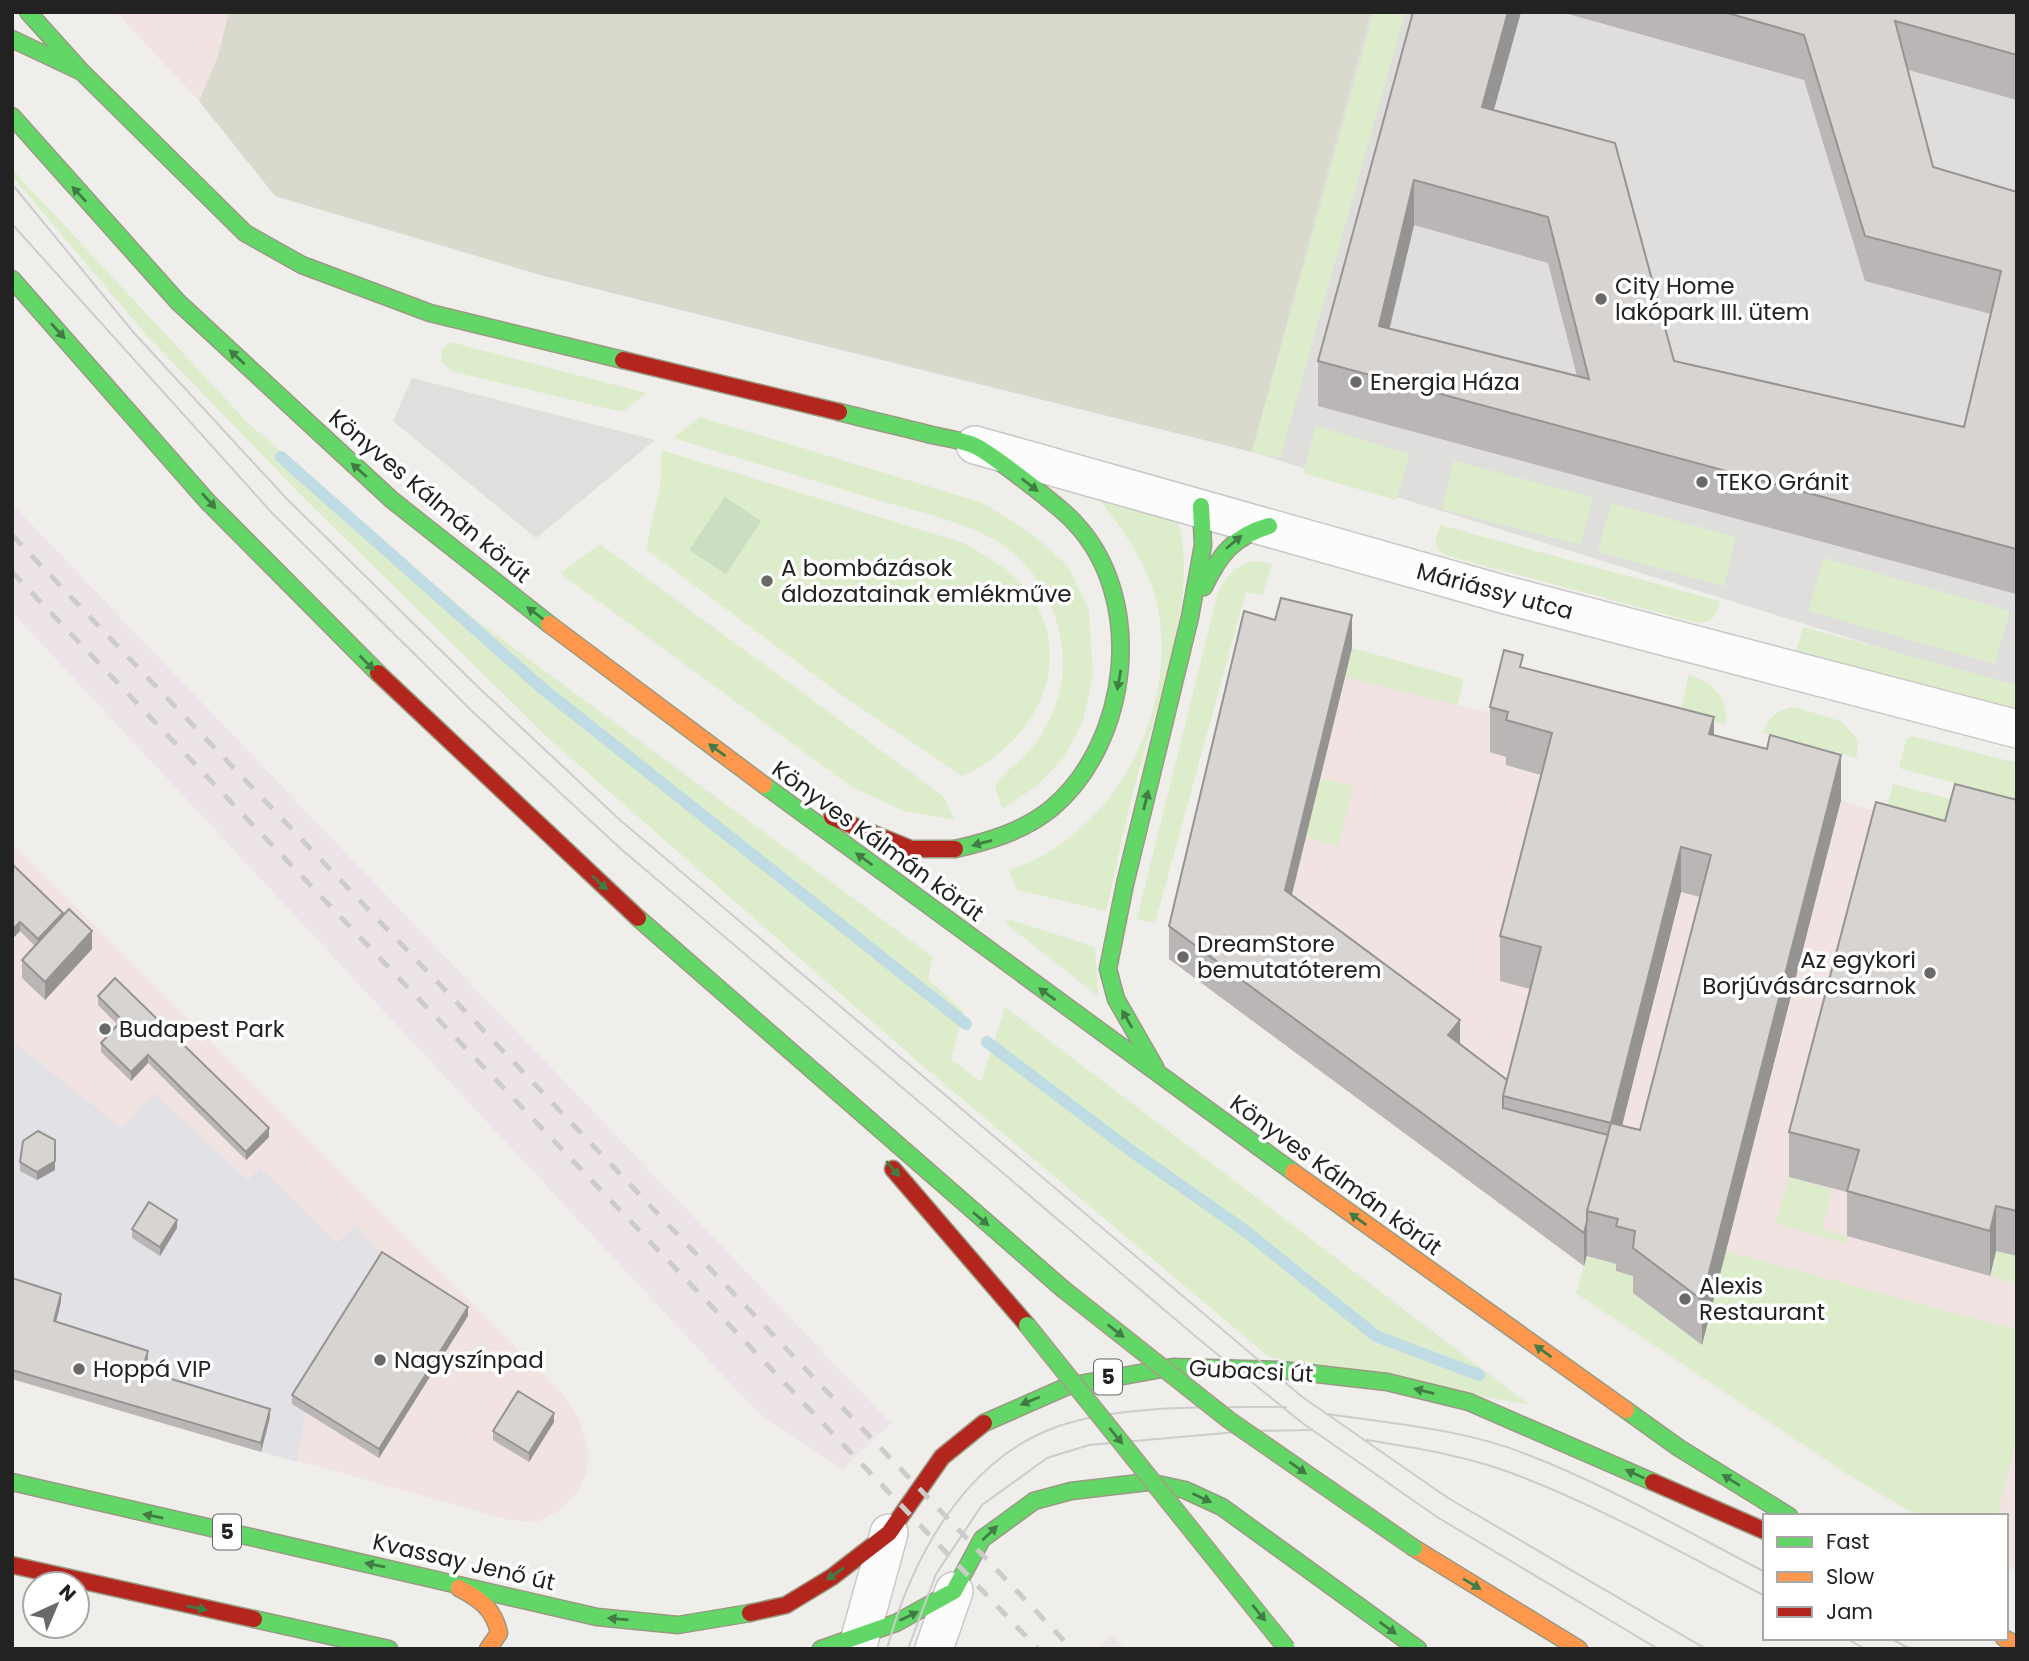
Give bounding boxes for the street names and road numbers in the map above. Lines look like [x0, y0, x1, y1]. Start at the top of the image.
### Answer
street label: Könyves Kálmán körút [322, 402, 538, 590]
street label: Máriássy utca [1413, 555, 1577, 627]
street label: Könyves Kálmán körút [766, 753, 990, 929]
street label: Könyves Kálmán körút [1224, 1087, 1448, 1263]
street label: Gubacsi út [1188, 1352, 1314, 1390]
road number: 5 [1094, 1360, 1122, 1394]
road number: 5 [213, 1514, 241, 1550]
street label: Kvassay Jenő út [370, 1525, 558, 1599]

